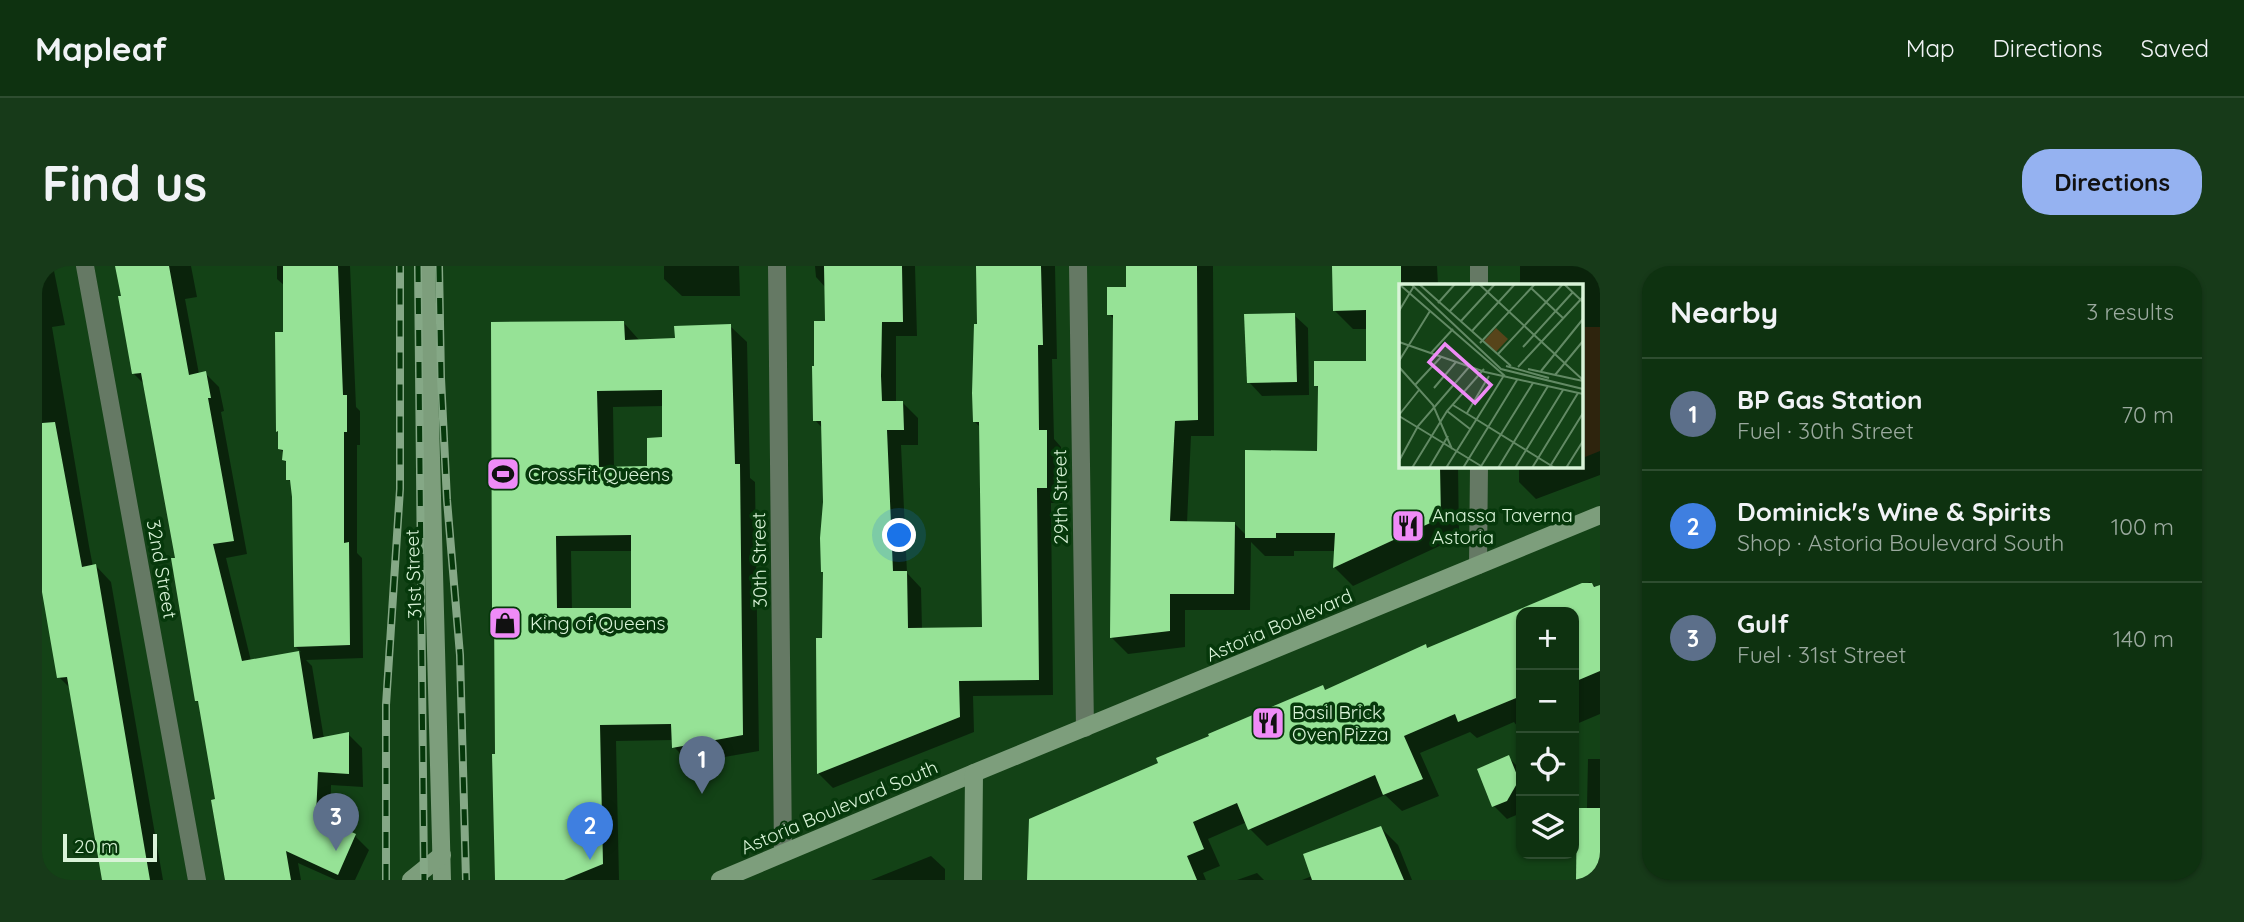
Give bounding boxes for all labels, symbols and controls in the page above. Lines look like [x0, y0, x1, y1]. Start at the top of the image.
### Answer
text: Mapleaf [35, 28, 167, 69]
text: Map [1906, 33, 1955, 63]
text: Directions [1993, 33, 2103, 63]
text: Saved [2141, 33, 2209, 63]
button: Directions [2022, 149, 2202, 215]
text: Find us [42, 152, 207, 213]
inset map [1399, 284, 1582, 467]
text: Nearby [1670, 293, 1778, 331]
text: 3 results [2086, 297, 2174, 326]
text: BP Gas Station [1737, 383, 1923, 416]
text: 1 [1689, 400, 1697, 429]
text: 70 m [2121, 400, 2174, 429]
text: Fuel · 30th Street [1737, 416, 1914, 445]
street label: 29th Street [1047, 449, 1073, 545]
sports icon: CrossFit Queens [484, 455, 522, 493]
place label: CrossFit Queens [528, 462, 670, 486]
text: Dominick's Wine & Spirits [1737, 495, 2051, 528]
place label: Anassa Taverna Astoria [1432, 503, 1573, 549]
restaurant icon: Anassa Taverna Astoria [1389, 507, 1427, 545]
street label: 30th Street [746, 512, 772, 608]
text: 2 [1686, 512, 1700, 541]
text: 100 m [2111, 512, 2174, 541]
street label: 32nd Street [141, 518, 183, 620]
your location [882, 518, 916, 552]
text: Shop · Astoria Boulevard South [1737, 528, 2064, 557]
street label: 31st Street [399, 529, 427, 619]
street label: Astoria Boulevard [1202, 583, 1356, 667]
shop icon: King of Queens [486, 604, 524, 642]
map controls [1516, 607, 1579, 859]
button: + [1516, 607, 1579, 670]
text: Gulf [1737, 607, 1789, 640]
place label: King of Queens [530, 611, 665, 635]
text: 3 [1687, 624, 1699, 653]
text: 140 m [2113, 624, 2174, 653]
text: Fuel · 31st Street [1737, 640, 1906, 669]
button: − [1516, 670, 1579, 733]
place label: Basil Brick Oven Pizza [1292, 700, 1389, 746]
restaurant icon: Basil Brick Oven Pizza [1249, 704, 1287, 742]
button: locate [1516, 733, 1579, 796]
pin: 1 [679, 736, 725, 794]
street label: Astoria Boulevard South [737, 755, 941, 859]
pin: 3 [313, 793, 359, 851]
button: layers [1516, 796, 1579, 859]
pin: 2 [567, 802, 613, 860]
scale bar [63, 831, 158, 863]
text: 20 m [74, 834, 118, 858]

